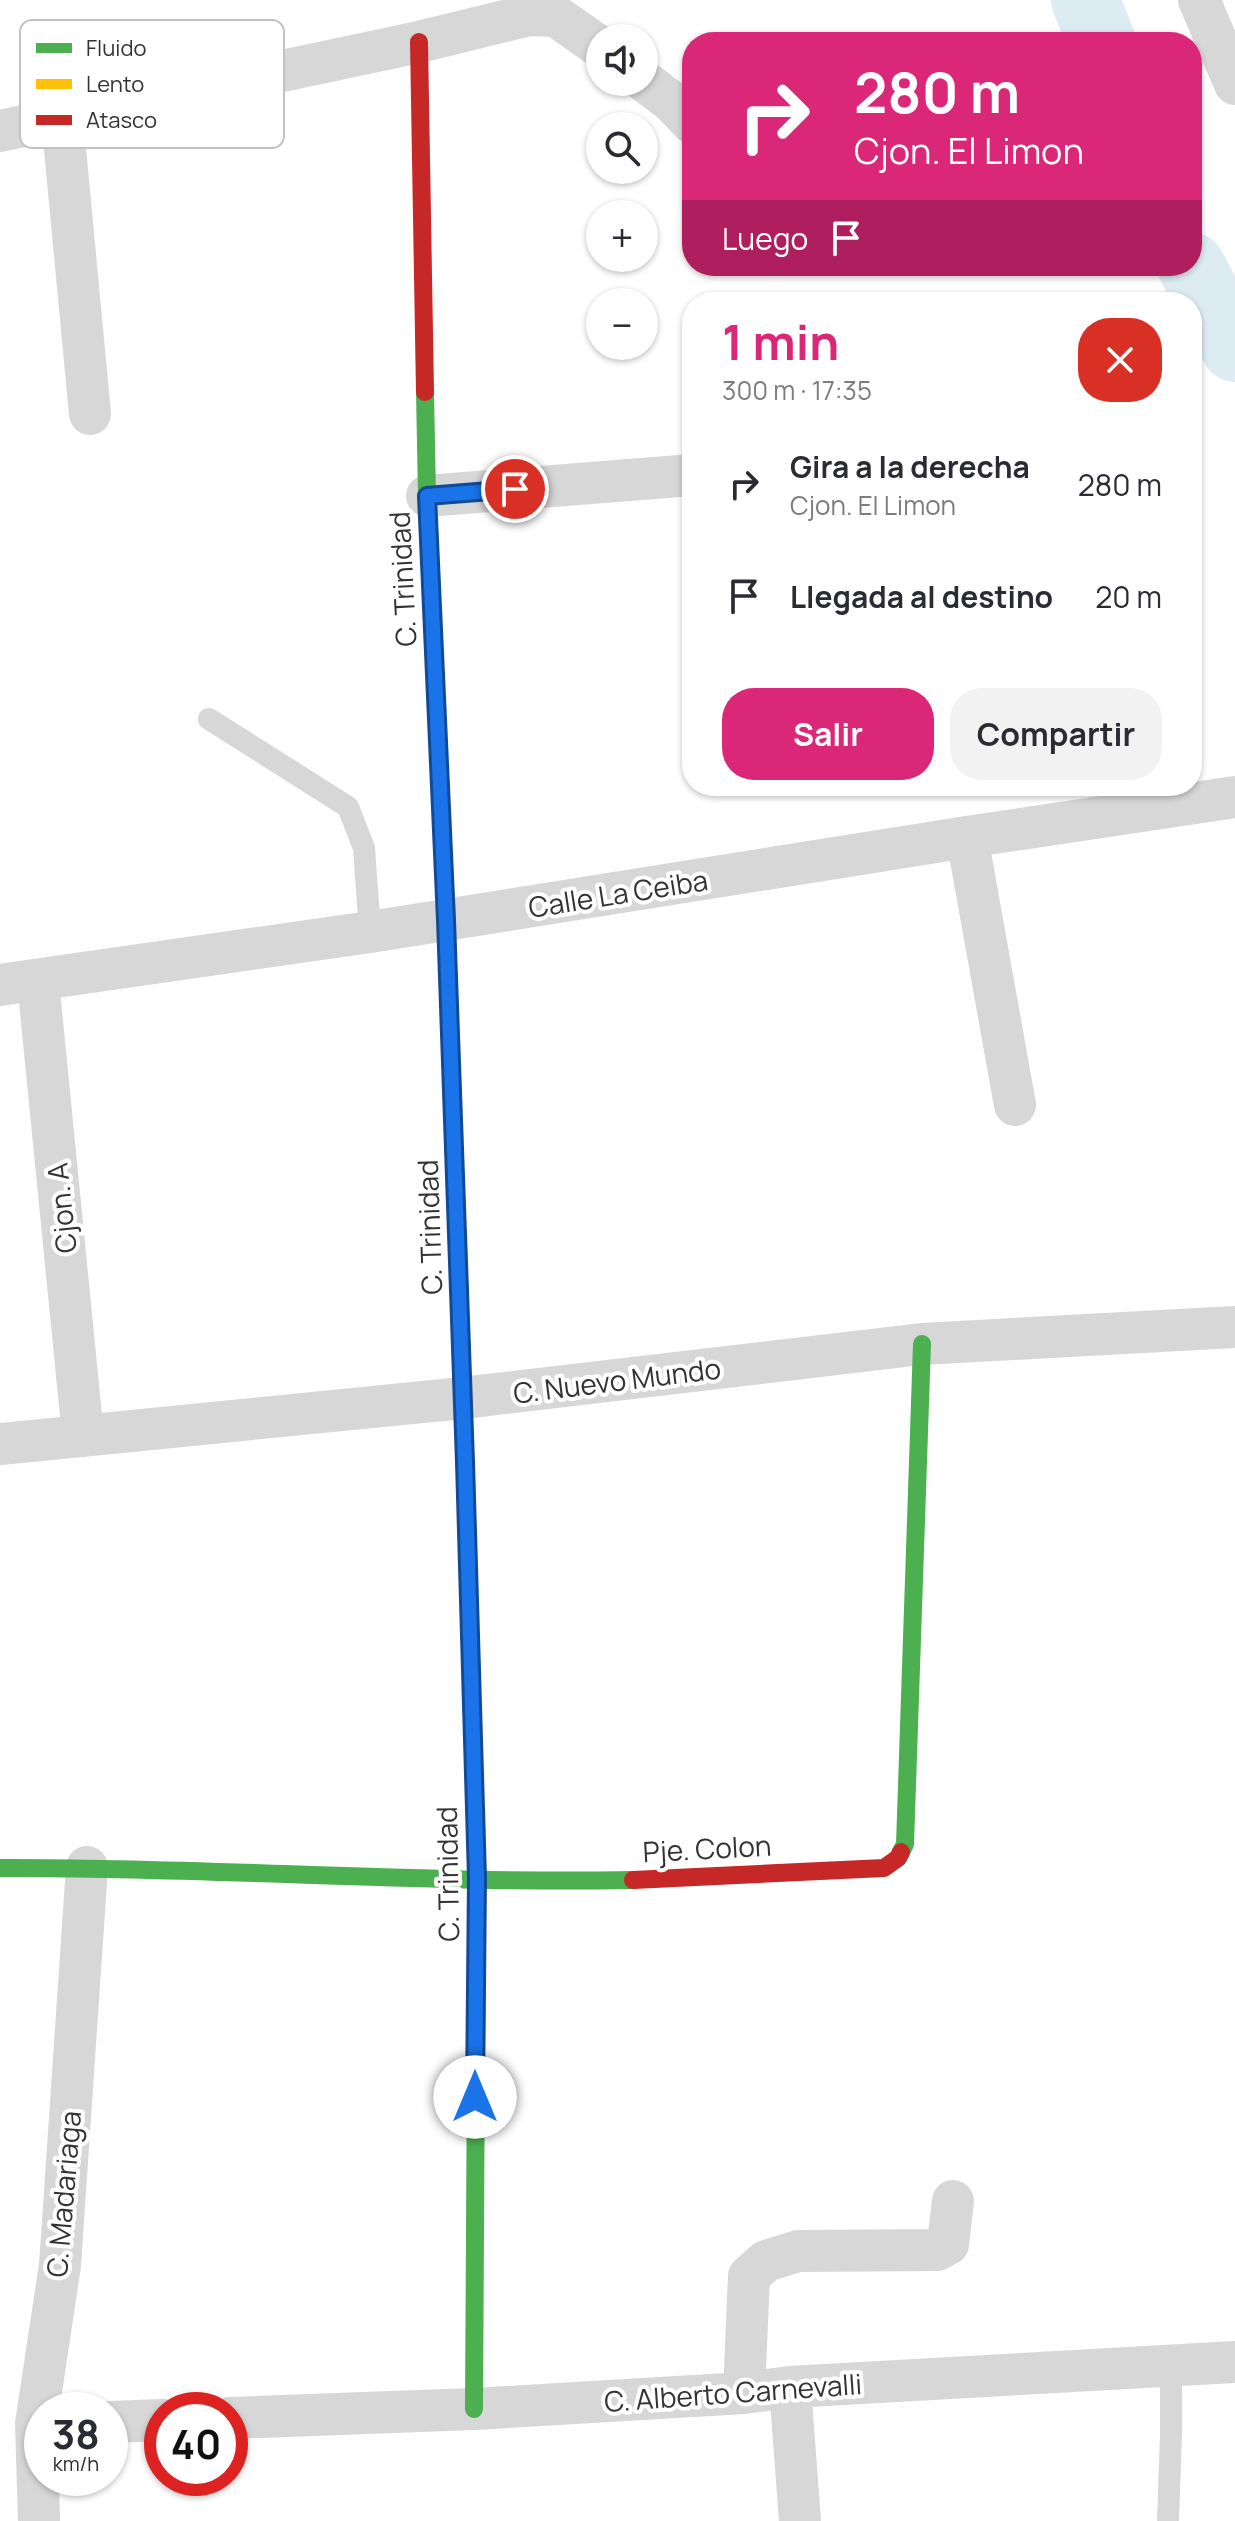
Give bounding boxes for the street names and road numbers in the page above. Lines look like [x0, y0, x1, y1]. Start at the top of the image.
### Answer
street label: C. Trinidad [379, 511, 425, 647]
street label: Calle La Ceiba [526, 860, 710, 926]
street label: C. Trinidad [408, 1159, 450, 1295]
street label: Cjon. A [37, 1161, 85, 1255]
street label: C. Nuevo Mundo [511, 1348, 723, 1412]
street label: C. Trinidad [427, 1806, 467, 1942]
street label: Pje. Colon [642, 1826, 772, 1870]
street label: C. Madariaga [37, 2109, 89, 2279]
street label: C. Alberto Carnevalli [603, 2364, 863, 2420]

